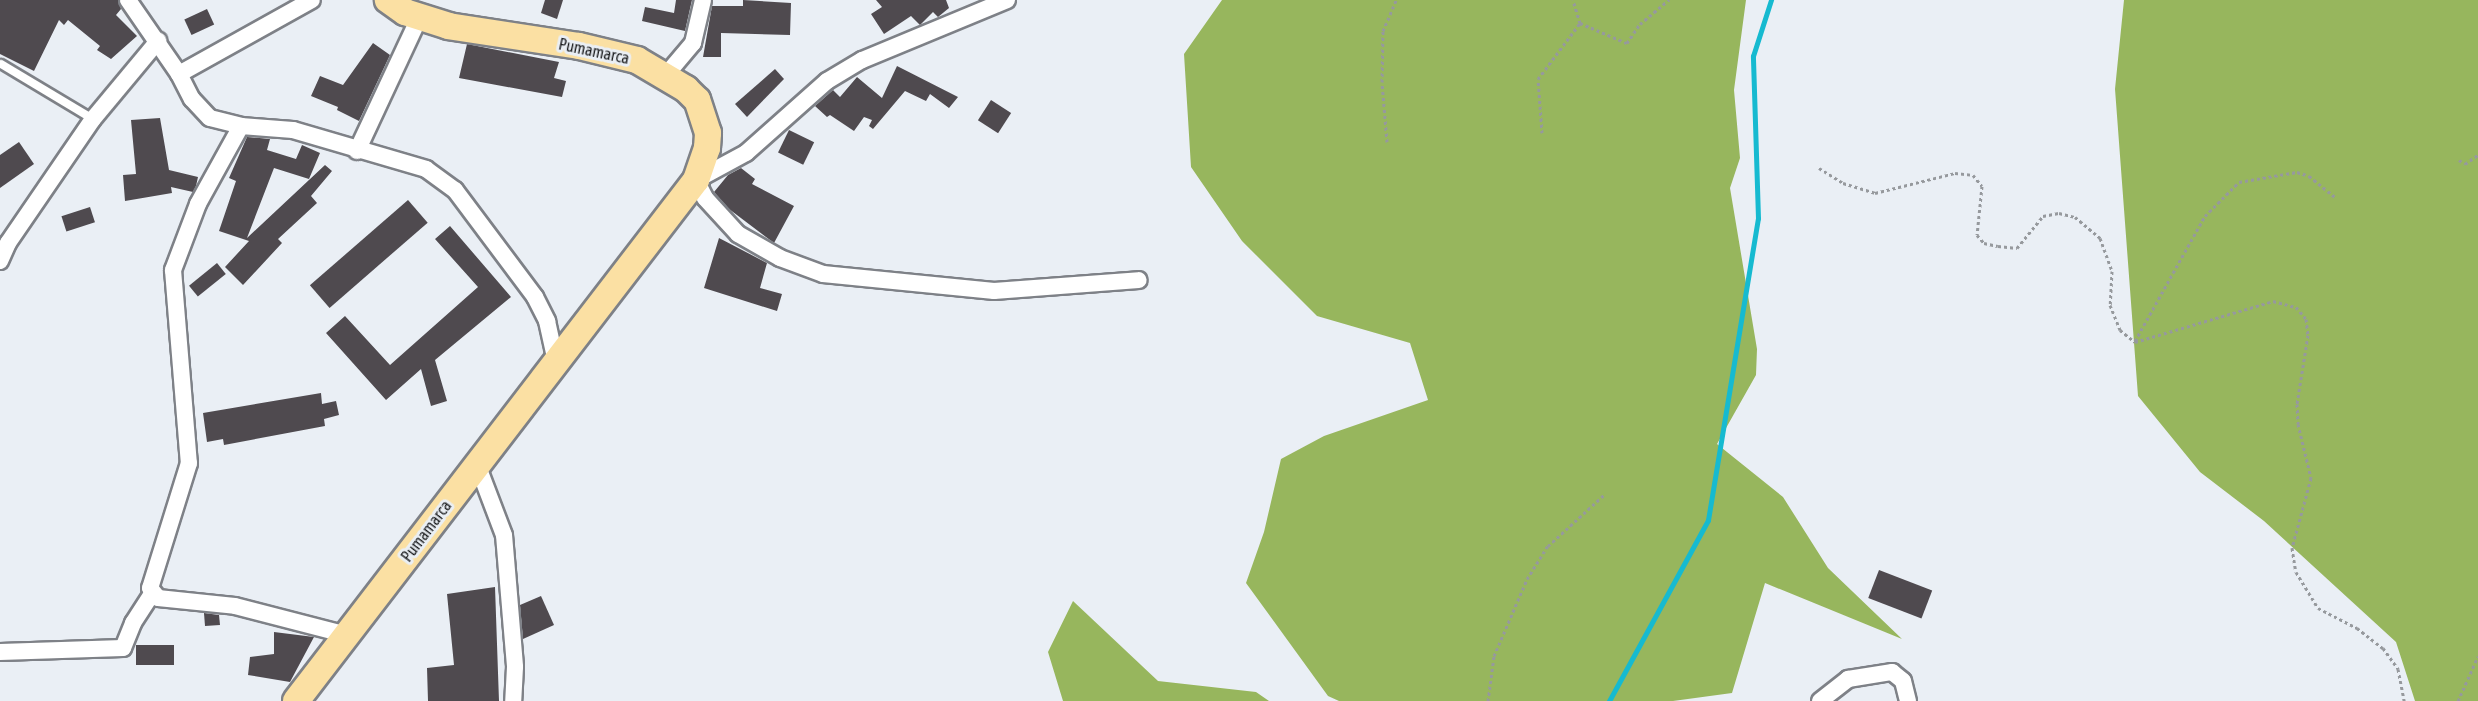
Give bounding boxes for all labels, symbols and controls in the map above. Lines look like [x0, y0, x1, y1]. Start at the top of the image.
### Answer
street label: Pumamarca [557, 34, 631, 68]
street label: Pumamarca [397, 497, 455, 565]

